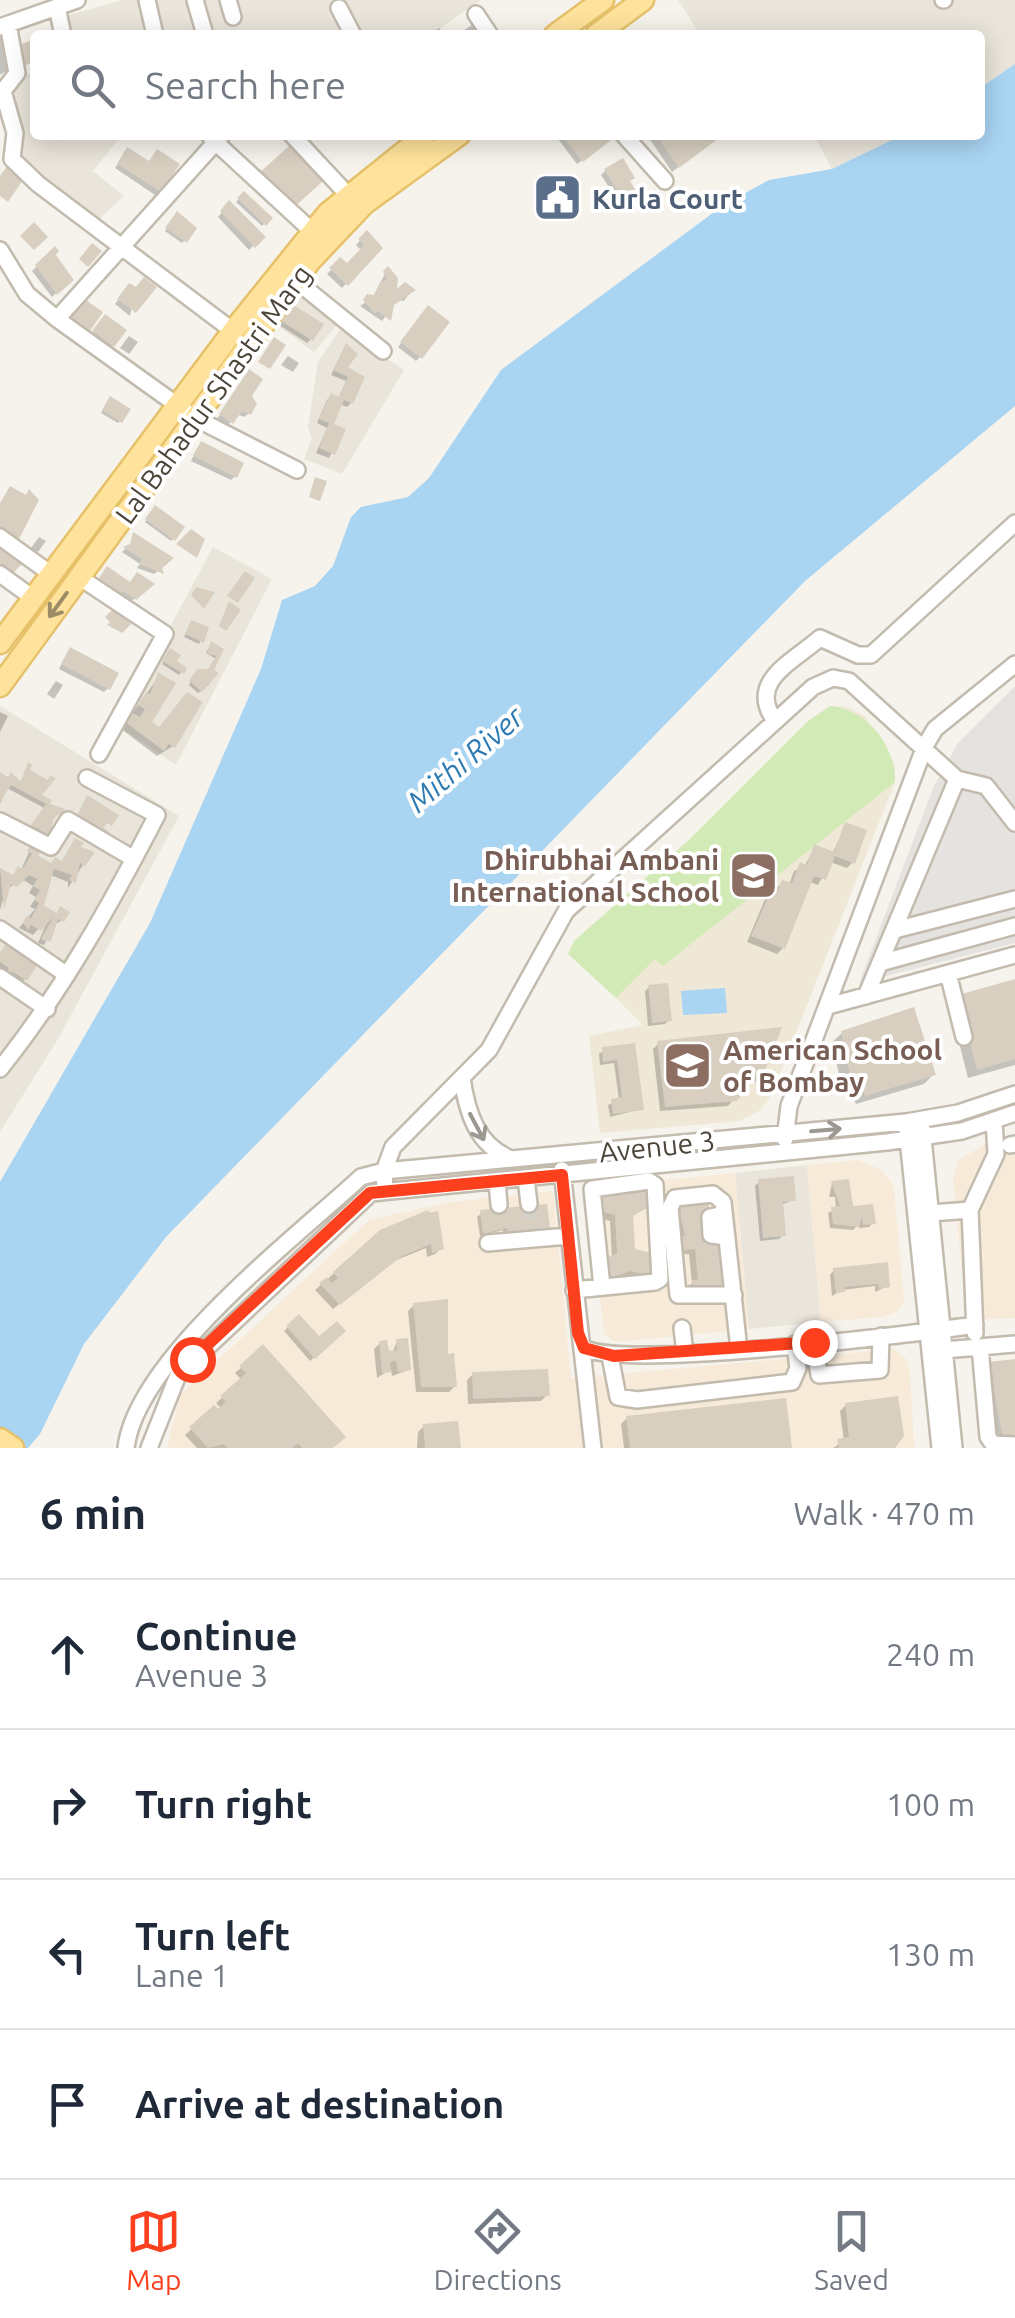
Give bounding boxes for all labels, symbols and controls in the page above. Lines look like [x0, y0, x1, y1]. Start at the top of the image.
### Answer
search box [30, 30, 985, 140]
icon: search [65, 58, 120, 113]
text: Search here [145, 64, 346, 106]
public building icon: Kurla Court [531, 172, 583, 224]
place label: Kurla Court [592, 183, 743, 214]
street label: Lal Bahadur Shastri Marg [109, 259, 317, 529]
one-way arrow [48, 591, 69, 618]
water label: Mithi River [400, 698, 531, 819]
place label: Dhirubhai Ambani International School [452, 844, 719, 907]
school or university icon: Dhirubhai Ambani International School [728, 849, 780, 901]
place label: American School of Bombay [723, 1034, 942, 1097]
school or university icon: American School of Bombay [662, 1039, 714, 1091]
one-way arrow [468, 1112, 487, 1141]
one-way arrow [809, 1120, 842, 1139]
street label: Avenue 3 [597, 1124, 717, 1168]
route end [792, 1320, 838, 1366]
route start [170, 1337, 216, 1383]
text: 6 min [40, 1490, 146, 1537]
text: Walk · 470 m [793, 1495, 975, 1531]
text: Continue [135, 1615, 297, 1657]
icon: ahead [40, 1627, 95, 1682]
text: 240 m [886, 1636, 975, 1672]
text: Avenue 3 [135, 1657, 268, 1693]
icon: right [40, 1777, 95, 1832]
text: Turn right [135, 1783, 312, 1825]
text: 100 m [886, 1786, 975, 1822]
text: Turn left [135, 1915, 290, 1957]
icon: left [40, 1927, 95, 1982]
text: 130 m [886, 1936, 975, 1972]
text: Lane 1 [135, 1957, 229, 1993]
icon: arrive [40, 2077, 95, 2132]
text: Arrive at destination [135, 2083, 504, 2125]
tab: Map [126, 2204, 181, 2295]
tab: Directions [434, 2204, 562, 2295]
tab: Saved [814, 2204, 889, 2295]

